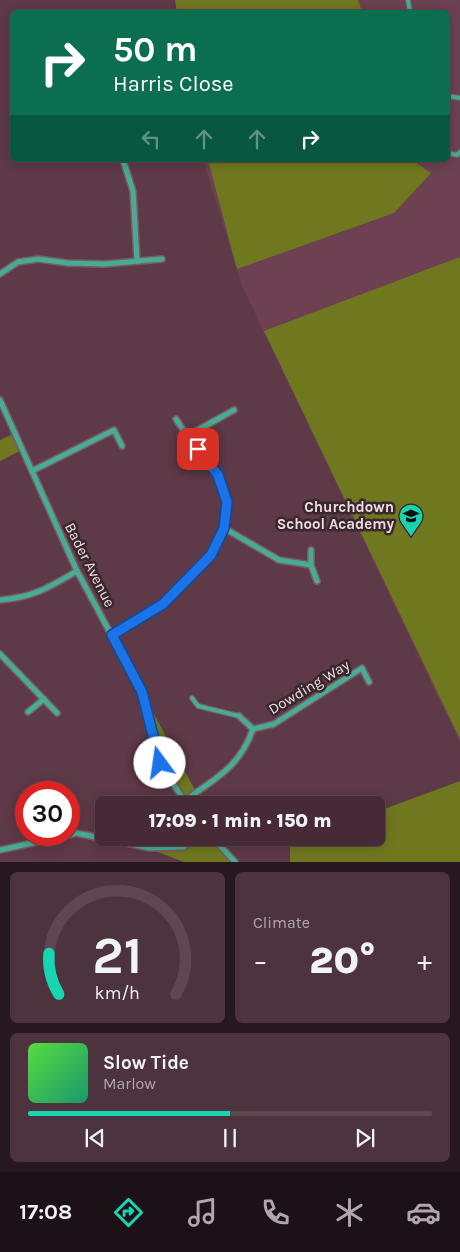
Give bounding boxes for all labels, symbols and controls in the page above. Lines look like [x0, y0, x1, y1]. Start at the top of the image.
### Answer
text: 50 m [113, 29, 198, 70]
icon: right [30, 30, 95, 95]
text: Harris Close [113, 71, 234, 97]
icon: left [137, 125, 165, 153]
icon: ahead [190, 125, 218, 153]
icon: ahead [243, 125, 271, 153]
icon: right [296, 125, 324, 153]
pin [177, 428, 219, 470]
icon: arrive [184, 435, 212, 463]
place label: Churchdown School Academy [277, 498, 394, 533]
school or university icon: Churchdown School Academy [398, 503, 424, 537]
street label: Bader Avenue [61, 520, 119, 610]
street label: Dowding Way [265, 656, 353, 718]
position arrow [133, 736, 185, 788]
speed limit sign: 30 [15, 781, 80, 846]
text: 17:09 · 1 min · 150 m [149, 810, 332, 832]
text: Climate [253, 913, 310, 932]
text: 21 [93, 925, 143, 986]
text: 20° [309, 938, 376, 983]
text: − [253, 944, 268, 977]
text: + [417, 944, 432, 977]
text: km/h [95, 983, 140, 1004]
text: Slow Tide [103, 1052, 189, 1074]
text: Marlow [103, 1074, 156, 1093]
icon: previous [81, 1124, 109, 1152]
icon: pause [216, 1124, 244, 1152]
icon: next [351, 1124, 379, 1152]
icon: directions [111, 1195, 146, 1230]
icon: music [185, 1195, 220, 1230]
icon: phone [258, 1195, 293, 1230]
icon: climate [332, 1195, 367, 1230]
icon: car [406, 1195, 441, 1230]
text: 17:08 [19, 1199, 72, 1225]

